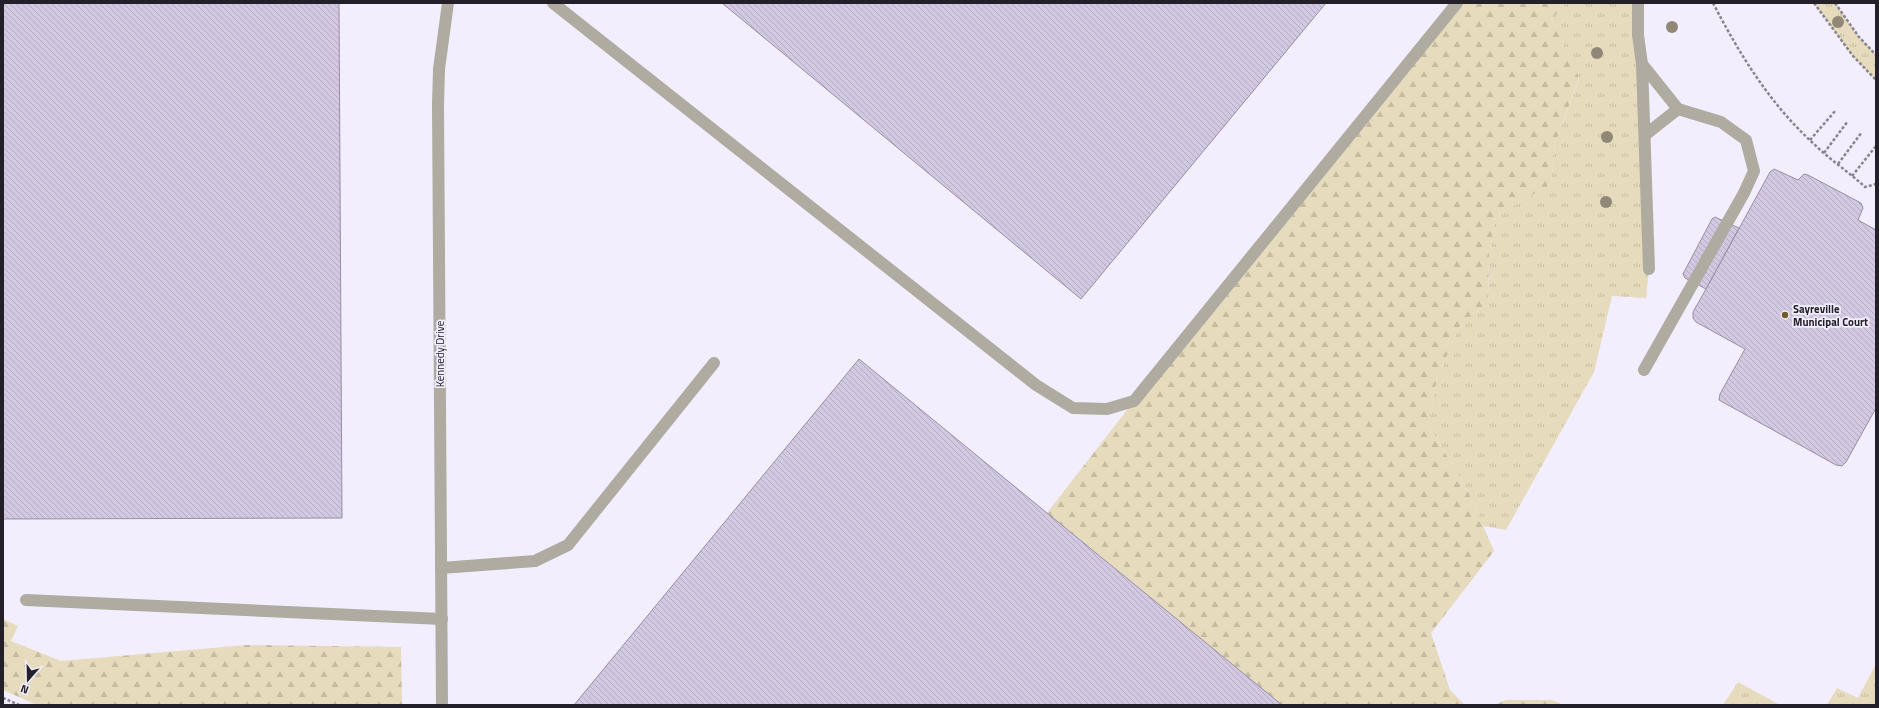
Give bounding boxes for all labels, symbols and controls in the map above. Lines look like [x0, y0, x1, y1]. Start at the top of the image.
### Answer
place label: Sayreville Municipal Court [1793, 301, 1868, 330]
marker: Sayreville Municipal Court [1780, 310, 1790, 320]
street label: Kennedy Drive [432, 320, 448, 387]
north arrow [8, 660, 48, 700]
text: N [18, 681, 31, 698]

